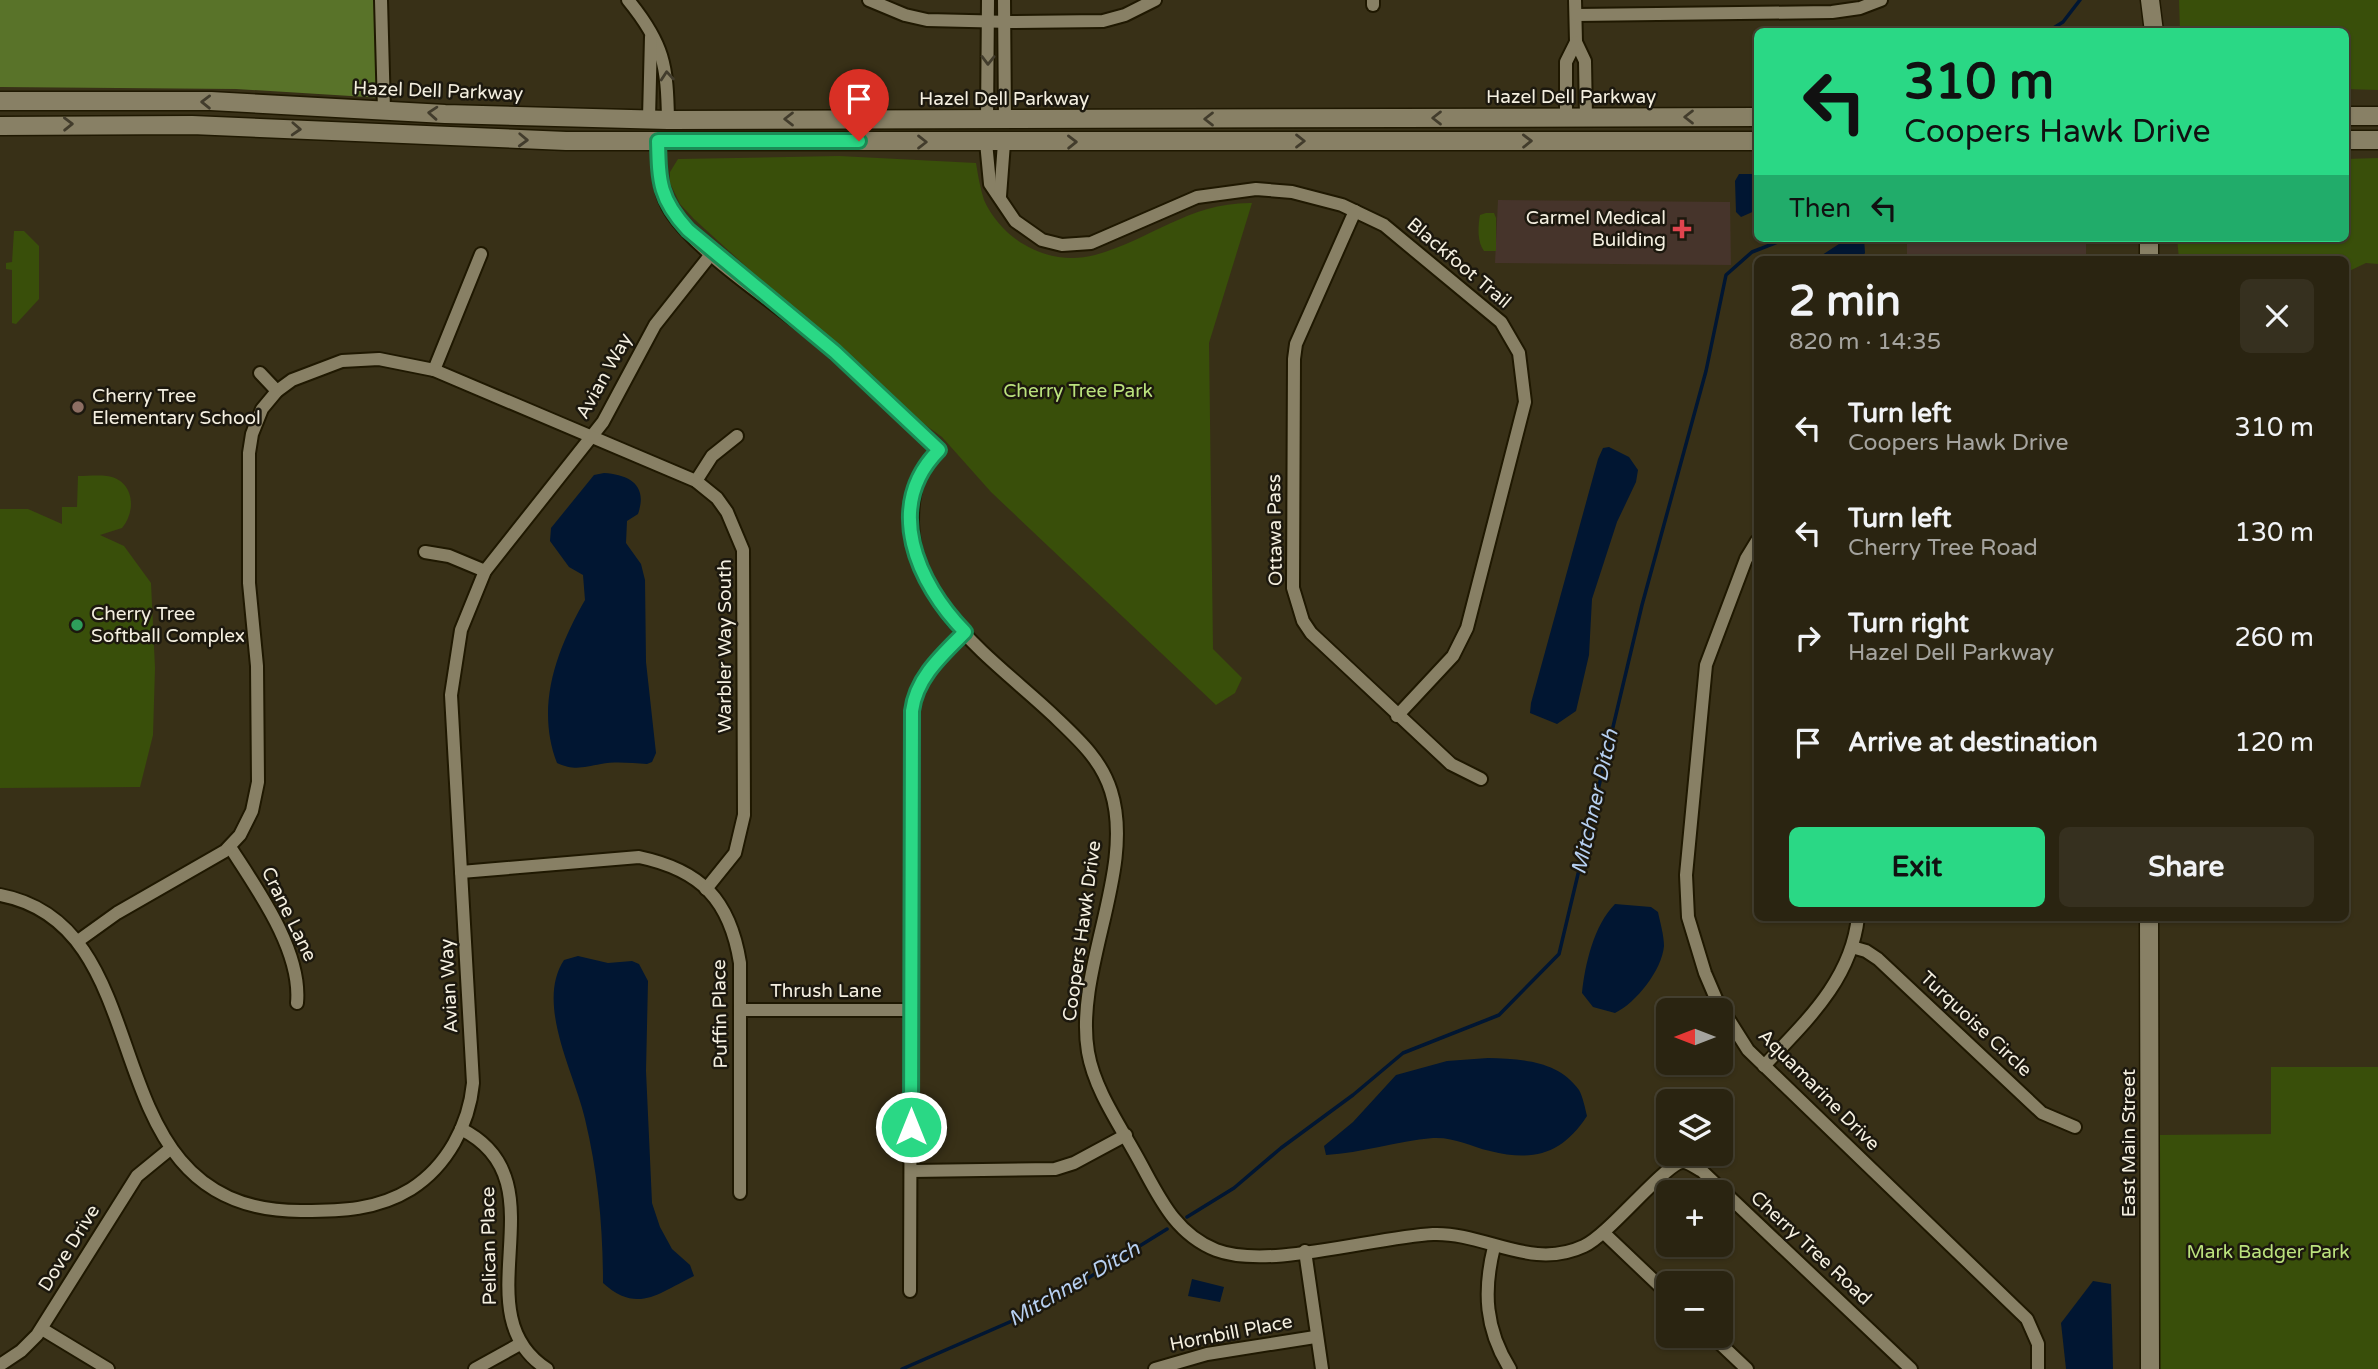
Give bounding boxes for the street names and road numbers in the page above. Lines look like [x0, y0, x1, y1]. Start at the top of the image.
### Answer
street label: Hazel Dell Parkway [353, 77, 523, 105]
street label: Hazel Dell Parkway [1486, 86, 1656, 108]
street label: Hazel Dell Parkway [919, 88, 1089, 110]
street label: Blackfoot Trail [1403, 213, 1515, 313]
street label: Avian Way [571, 329, 637, 423]
street label: Ottawa Pass [1263, 474, 1287, 586]
street label: Warbler Way South [714, 559, 736, 733]
street label: Coopers Hawk Drive [1058, 839, 1106, 1023]
street label: Crane Lane [257, 863, 321, 965]
street label: Avian Way [436, 938, 462, 1034]
street label: Puffin Place [708, 959, 732, 1069]
street label: Turquoise Circle [1916, 967, 2036, 1081]
street label: Thrush Lane [770, 980, 882, 1002]
street label: Aquamarine Drive [1754, 1025, 1884, 1155]
street label: East Main Street [2118, 1069, 2140, 1217]
street label: Pelican Place [477, 1186, 501, 1306]
street label: Cherry Tree Road [1746, 1186, 1876, 1310]
street label: Dove Drive [34, 1201, 104, 1295]
street label: Hornbill Place [1168, 1310, 1294, 1356]

